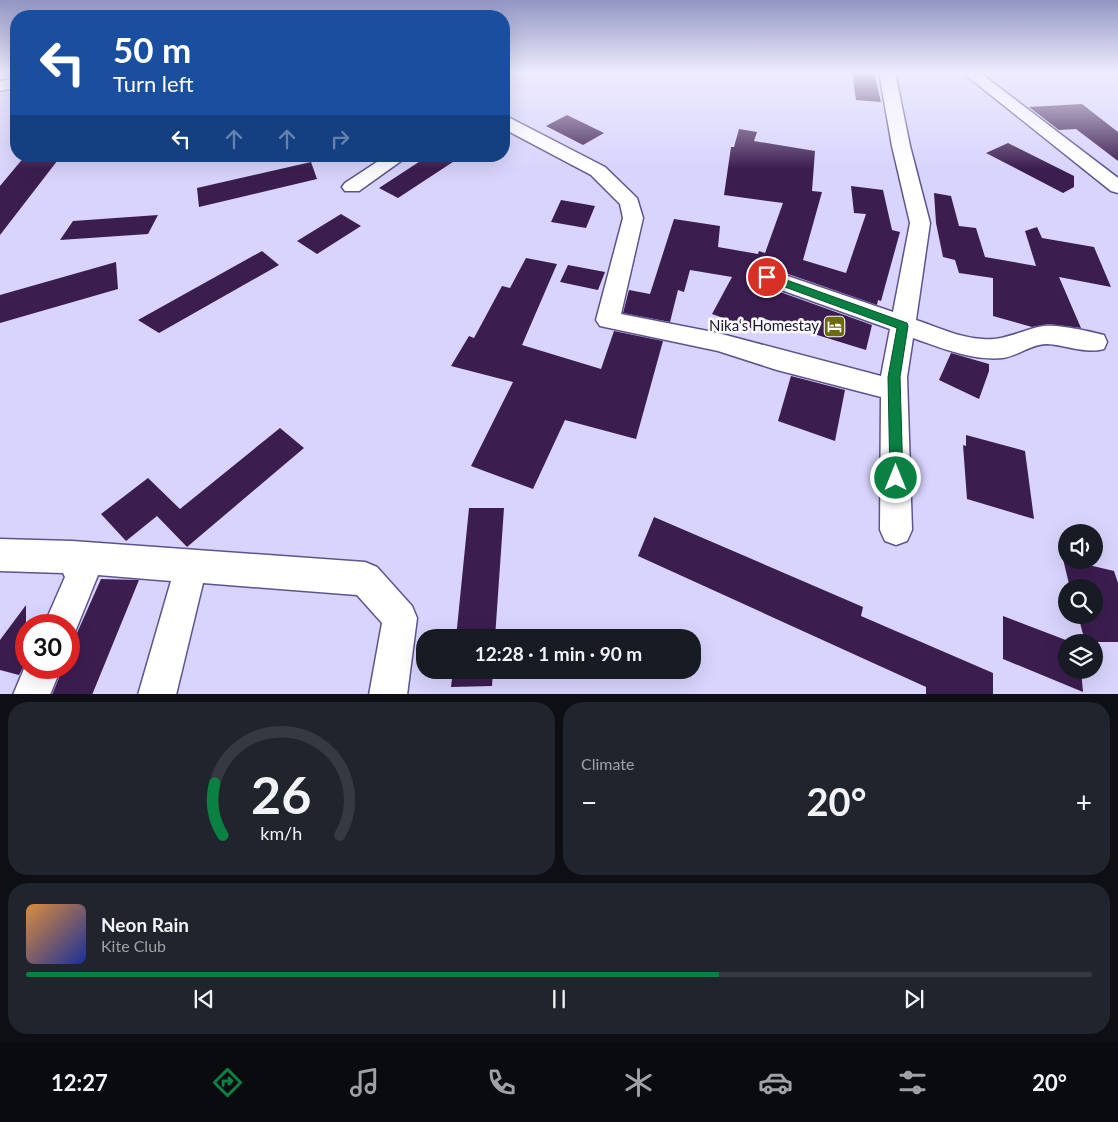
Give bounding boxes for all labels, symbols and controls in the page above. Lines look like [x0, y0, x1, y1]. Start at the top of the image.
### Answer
text: 50 m [113, 28, 191, 70]
icon: left [30, 30, 95, 95]
text: Turn left [113, 70, 194, 97]
icon: left [167, 125, 195, 153]
icon: ahead [220, 125, 248, 153]
icon: ahead [273, 125, 301, 153]
icon: right [326, 125, 354, 153]
pin [746, 256, 788, 298]
icon: arrive [753, 263, 781, 291]
hotel icon: Nika‘s Homestay [823, 314, 847, 338]
place label: Nika‘s Homestay [709, 316, 819, 334]
position arrow [869, 451, 921, 503]
map controls [1058, 524, 1103, 679]
button: sound [1058, 524, 1103, 569]
button: search [1058, 579, 1103, 624]
speed limit sign: 30 [15, 614, 80, 679]
button: layers [1058, 634, 1103, 679]
text: 12:28 · 1 min · 90 m [475, 642, 642, 665]
text: Climate [581, 754, 634, 773]
text: 26 [251, 763, 312, 825]
text: 20° [807, 778, 866, 824]
text: − [581, 785, 597, 819]
text: + [1076, 785, 1092, 819]
text: km/h [261, 822, 302, 844]
text: Neon Rain [101, 913, 189, 936]
text: Kite Club [101, 936, 166, 955]
icon: previous [190, 985, 218, 1013]
icon: pause [545, 985, 573, 1013]
icon: next [900, 985, 928, 1013]
icon: directions [210, 1065, 245, 1100]
icon: music [347, 1065, 382, 1100]
icon: phone [484, 1065, 519, 1100]
icon: climate [621, 1065, 656, 1100]
icon: car [758, 1065, 793, 1100]
icon: filters [895, 1065, 930, 1100]
text: 12:27 [51, 1069, 108, 1096]
text: 20° [1032, 1069, 1067, 1096]

